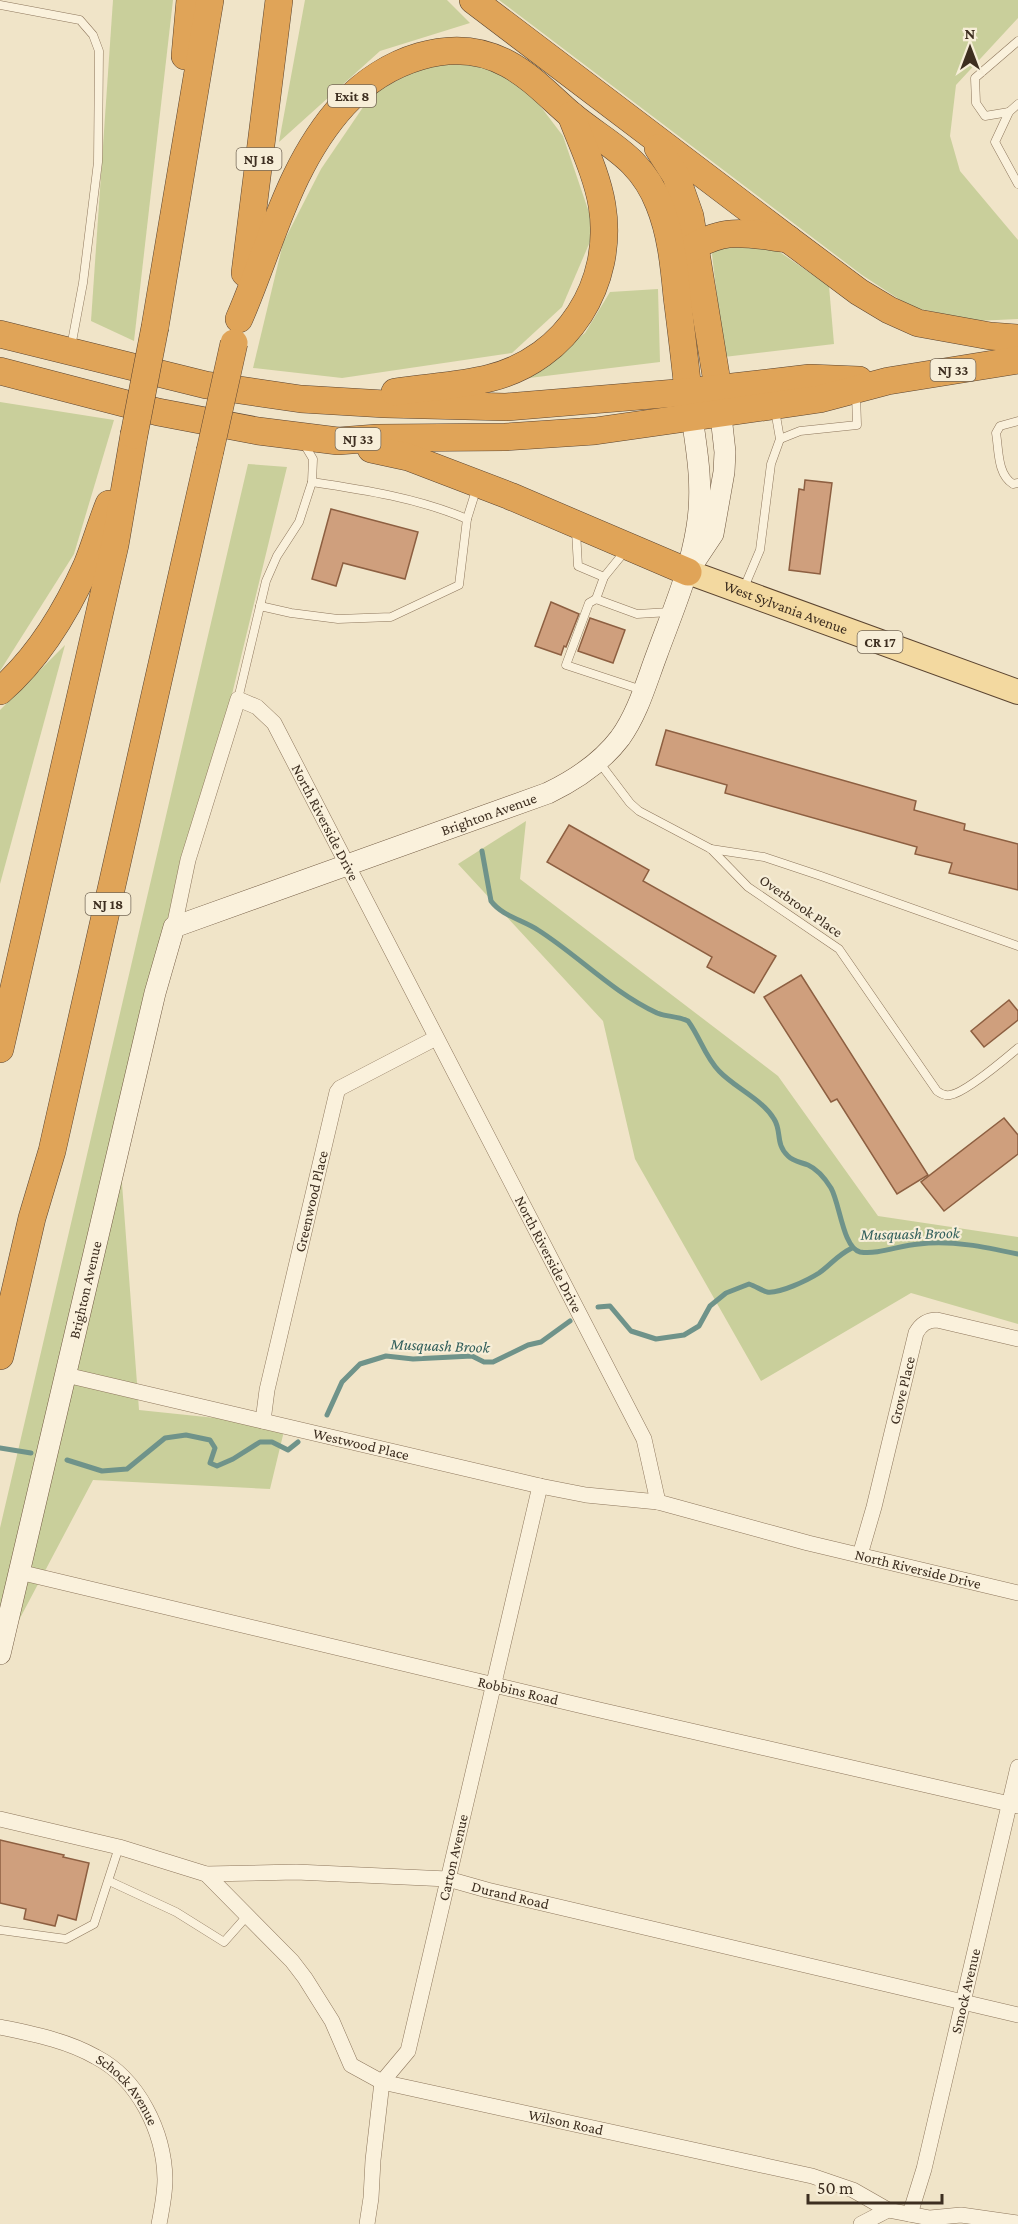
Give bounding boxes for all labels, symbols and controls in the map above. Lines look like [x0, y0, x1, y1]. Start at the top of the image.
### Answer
north arrow [940, 18, 1000, 78]
text: N [965, 25, 976, 42]
road number: Exit 8 [328, 85, 376, 107]
road number: NJ 18 [236, 148, 282, 170]
road number: NJ 33 [930, 359, 976, 381]
road number: NJ 33 [336, 428, 380, 450]
street label: West Sylvania Avenue [722, 578, 850, 638]
road number: CR 17 [858, 631, 902, 653]
street label: North Riverside Drive [289, 761, 362, 884]
street label: Brighton Avenue [439, 790, 539, 839]
street label: Overbrook Place [757, 872, 846, 941]
road number: NJ 18 [86, 893, 130, 915]
street label: Greenwood Place [292, 1149, 331, 1254]
street label: North Riverside Drive [512, 1193, 585, 1316]
water label: Musquash Brook [859, 1224, 961, 1244]
street label: Brighton Avenue [66, 1239, 105, 1340]
water label: Musquash Brook [389, 1335, 491, 1357]
street label: Grove Place [886, 1354, 918, 1426]
street label: Westwood Place [311, 1425, 411, 1463]
street label: North Riverside Drive [853, 1546, 983, 1592]
street label: Robbins Road [476, 1673, 560, 1708]
street label: Carton Avenue [435, 1812, 471, 1902]
street label: Durand Road [470, 1878, 551, 1912]
street label: Smock Avenue [948, 1946, 983, 2035]
street label: Schock Avenue [93, 2051, 161, 2128]
street label: Wilson Road [527, 2106, 605, 2138]
scale bar [808, 2167, 942, 2205]
text: 50 m [817, 2178, 854, 2198]

